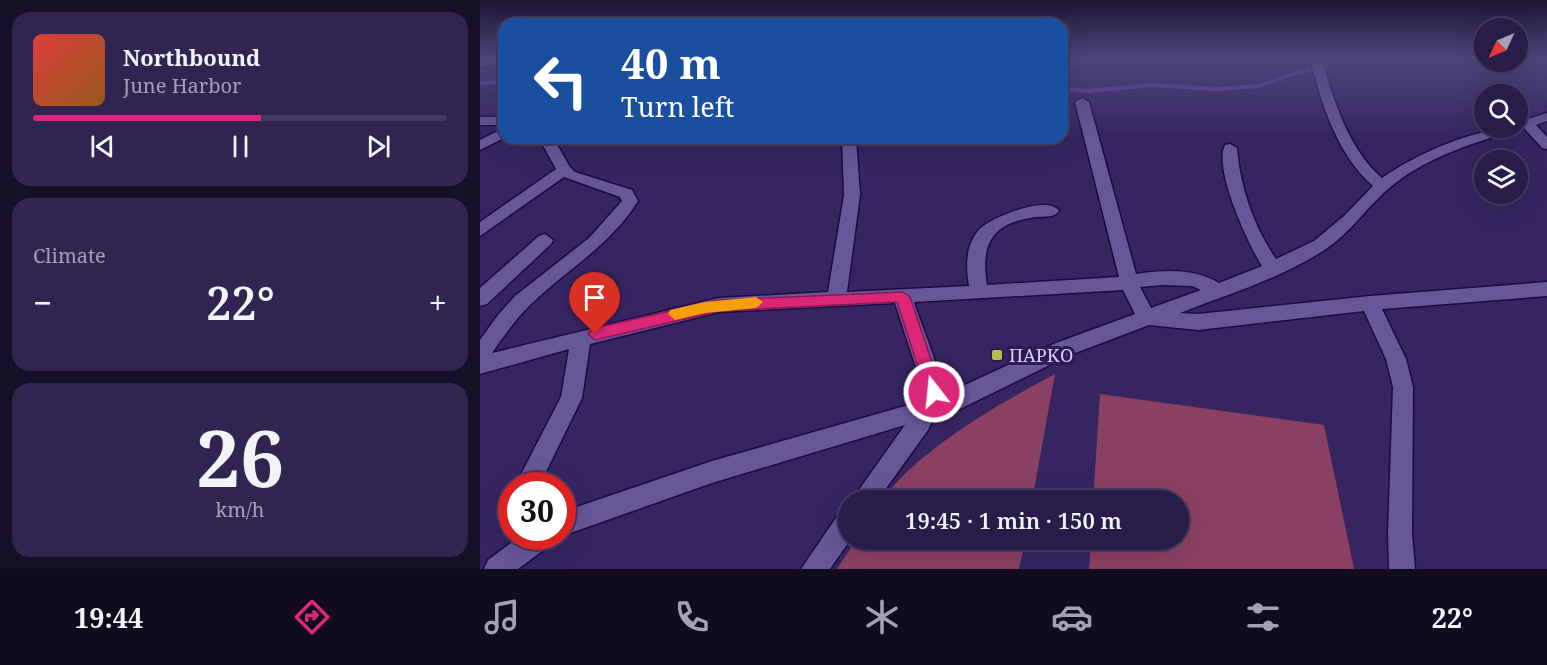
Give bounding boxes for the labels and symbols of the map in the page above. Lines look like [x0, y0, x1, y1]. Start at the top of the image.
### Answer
north arrow [1474, 18, 1528, 72]
pin [569, 272, 620, 334]
place label: ΠΑΡΚΟ [1009, 343, 1073, 367]
marker: ΠΑΡΚΟ [990, 348, 1004, 362]
position arrow [902, 360, 966, 424]
speed limit sign: 30 [498, 472, 576, 550]

